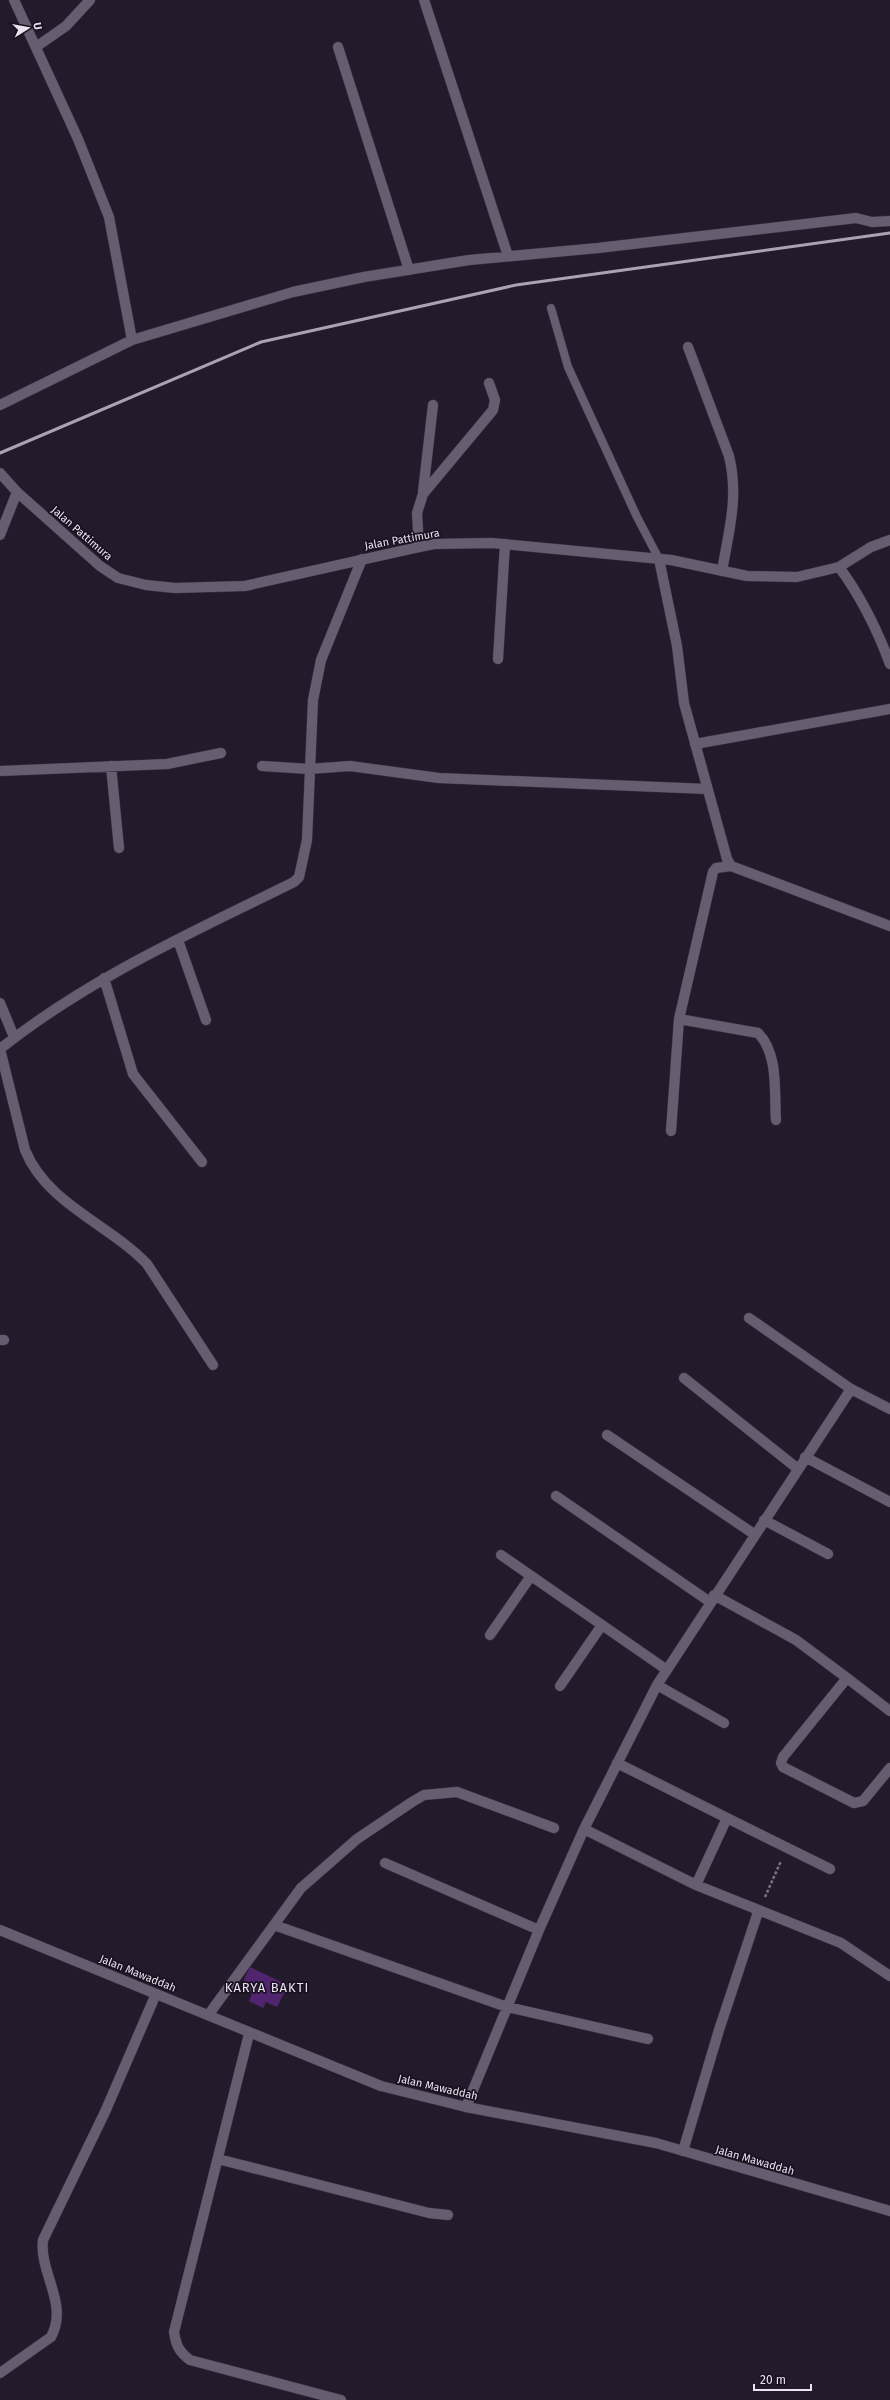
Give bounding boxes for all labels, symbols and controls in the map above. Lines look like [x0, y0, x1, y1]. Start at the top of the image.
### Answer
north arrow [8, 8, 48, 48]
text: U [30, 21, 44, 31]
street label: Jalan Pattimura [49, 503, 115, 563]
street label: Jalan Pattimura [363, 526, 441, 553]
street label: Jalan Mawaddah [98, 1952, 178, 1995]
district label: KARYA BAKTI [225, 1980, 309, 1995]
street label: Jalan Mawaddah [397, 2072, 479, 2103]
street label: Jalan Mawaddah [714, 2143, 796, 2178]
scale bar [754, 2366, 811, 2392]
text: 20 m [760, 2373, 786, 2387]

